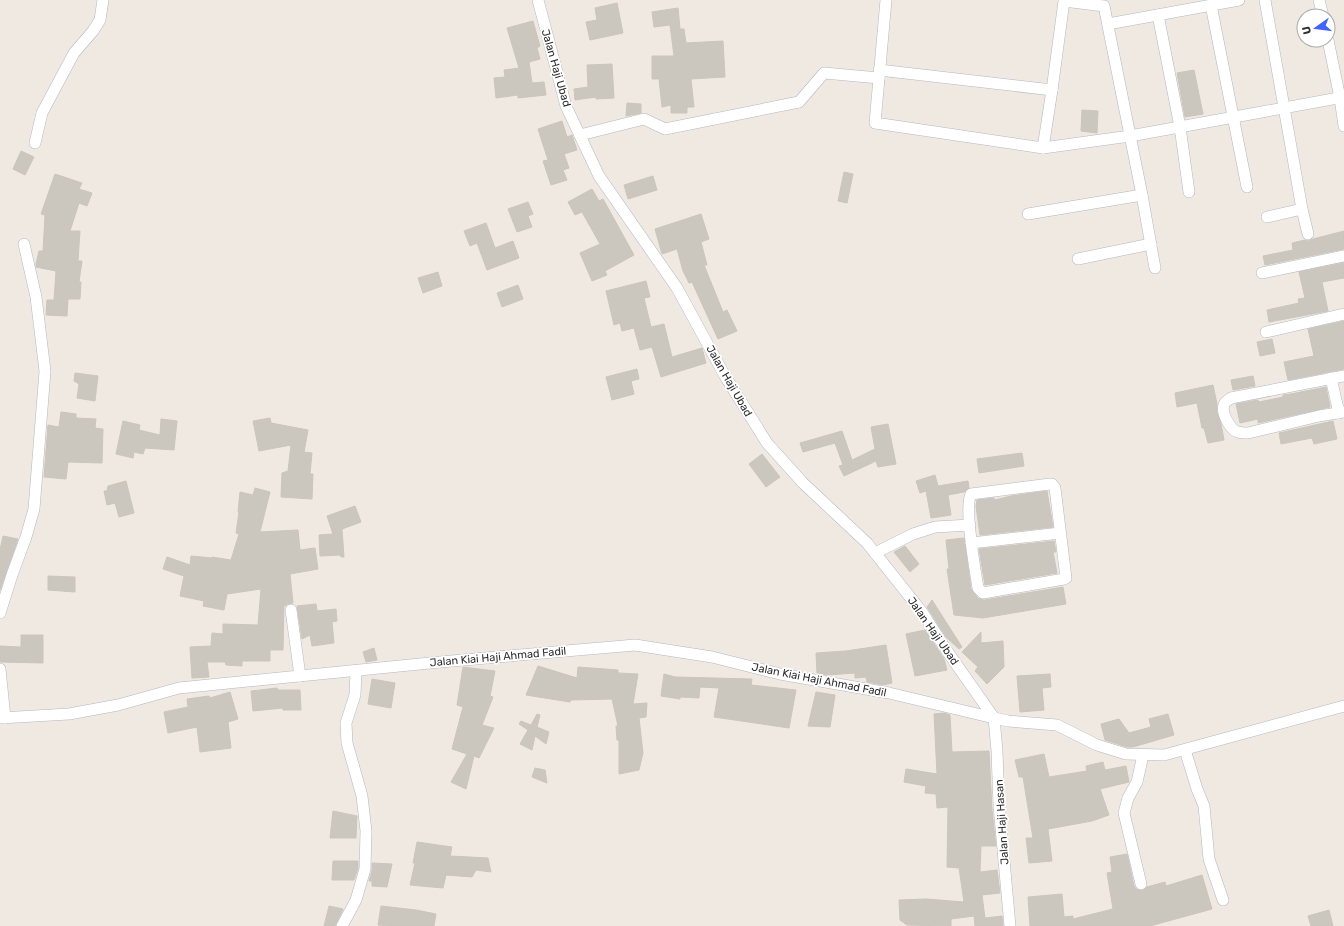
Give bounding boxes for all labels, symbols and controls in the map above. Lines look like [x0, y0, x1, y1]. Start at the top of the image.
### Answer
north arrow [1296, 8, 1336, 48]
text: U [1300, 25, 1314, 36]
street label: Jalan Haji Ubad [539, 28, 573, 108]
street label: Jalan Haji Ubad [703, 343, 755, 419]
street label: Jalan Haji Ubad [905, 594, 961, 668]
street label: Jalan Kiai Haji Ahmad Fadil [429, 645, 567, 669]
street label: Jalan Kiai Haji Ahmad Fadil [751, 661, 887, 699]
street label: Jalan Haji Hasan [993, 779, 1011, 865]

